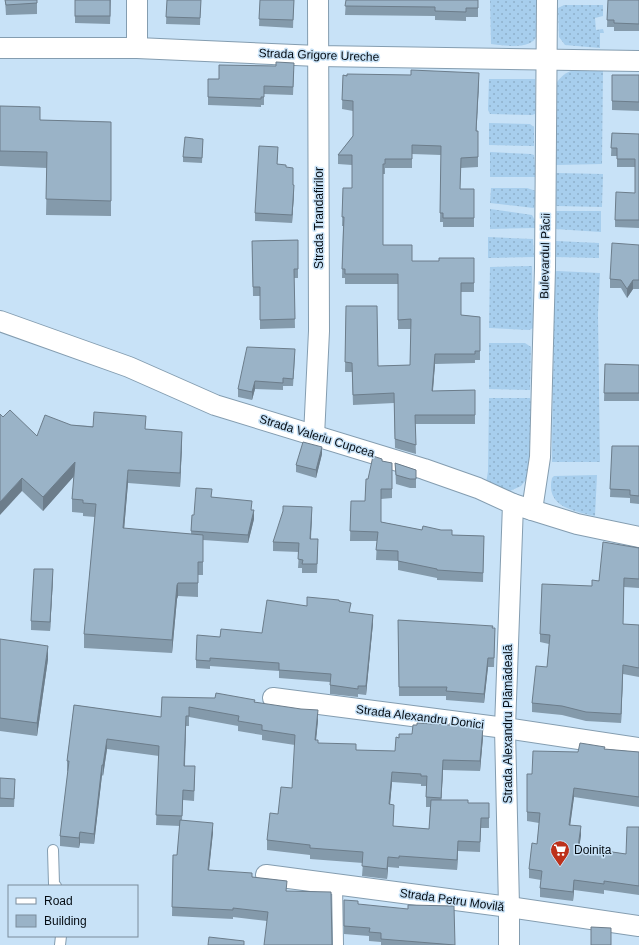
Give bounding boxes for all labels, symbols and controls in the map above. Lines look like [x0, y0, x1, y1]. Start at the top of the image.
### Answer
street label: Strada Grigore Ureche [258, 46, 380, 64]
street label: Strada Trandafirilor [312, 167, 326, 269]
street label: Bulevardul Păcii [537, 213, 553, 299]
street label: Strada Valeriu Cupcea [258, 412, 377, 460]
street label: Strada Alexandru Plămădeală [501, 644, 515, 803]
street label: Strada Alexandru Donici [355, 702, 485, 732]
supermarket icon: Doinița [549, 839, 571, 867]
place label: Doinița [574, 843, 612, 857]
legend [8, 885, 138, 937]
street label: Strada Petru Movilă [399, 886, 505, 914]
text: Road [44, 894, 73, 908]
text: Building [44, 914, 87, 928]

